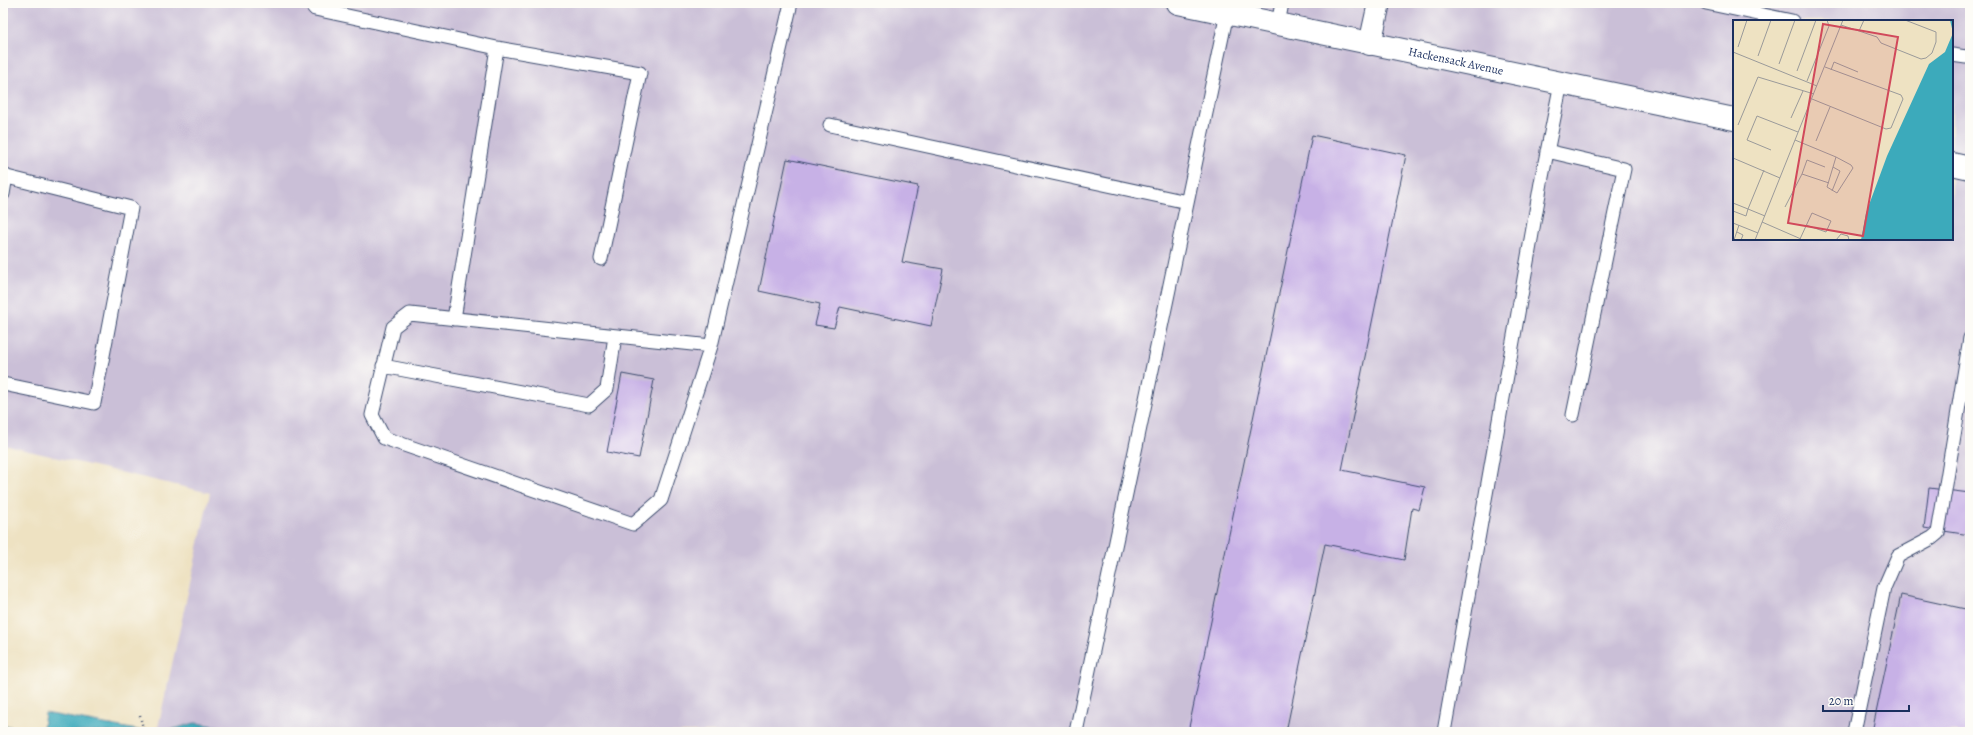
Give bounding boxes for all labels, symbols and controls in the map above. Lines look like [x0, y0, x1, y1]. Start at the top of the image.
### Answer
inset map [1733, 20, 1953, 240]
street label: Hackensack Avenue [1407, 43, 1505, 79]
scale bar [1823, 687, 1909, 713]
text: 20 m [1829, 693, 1853, 709]

